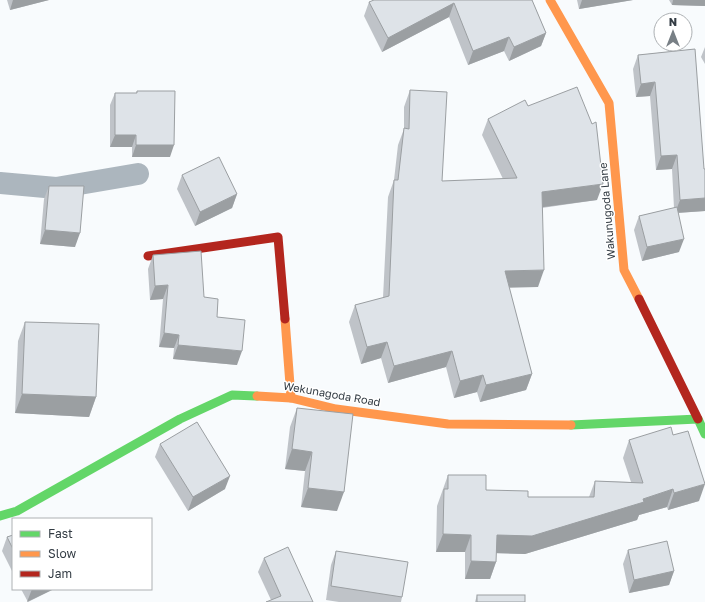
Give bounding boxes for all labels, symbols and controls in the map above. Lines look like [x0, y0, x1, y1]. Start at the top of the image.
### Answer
north arrow [653, 12, 693, 52]
text: N [669, 15, 677, 28]
street label: Wakunugoda Lane [596, 162, 617, 260]
street label: Wekunagoda Road [283, 379, 382, 408]
legend [12, 518, 152, 590]
text: Fast [48, 526, 73, 541]
text: Slow [48, 546, 76, 561]
text: Jam [48, 566, 72, 581]

